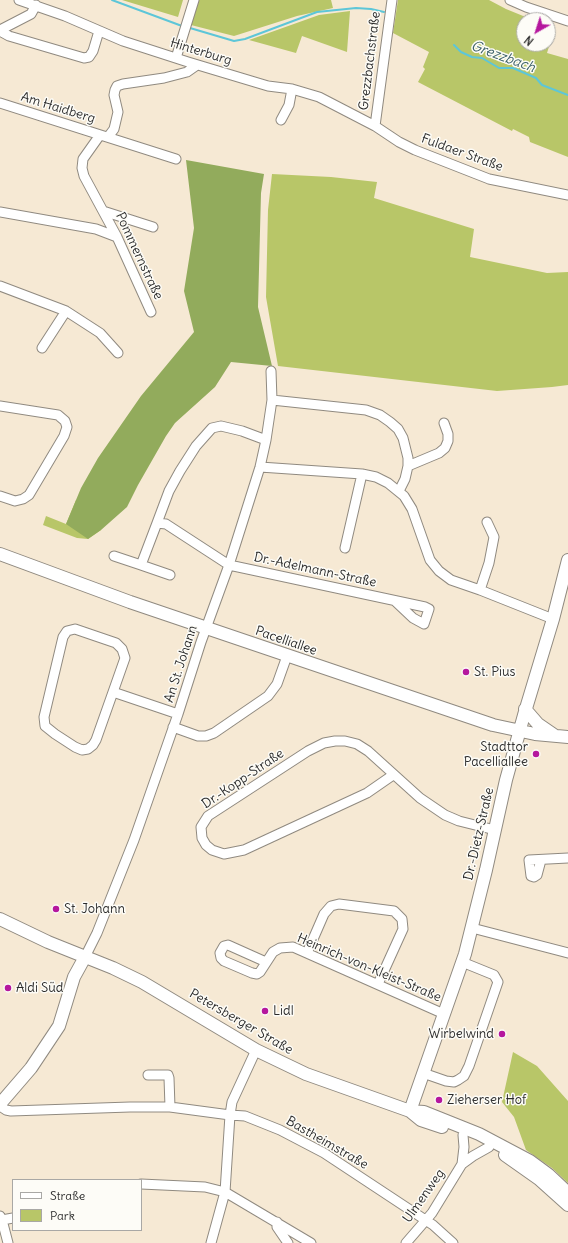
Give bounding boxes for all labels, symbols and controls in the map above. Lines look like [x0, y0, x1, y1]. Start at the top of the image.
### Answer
street label: Grezzbachstraße [356, 11, 384, 111]
north arrow [516, 12, 556, 52]
text: N [522, 33, 536, 48]
street label: Hinterburg [168, 35, 234, 69]
water label: Grezzbach [469, 38, 537, 76]
street label: Am Haidberg [19, 89, 97, 127]
street label: Fuldaer Straße [419, 131, 505, 175]
street label: Pommernstraße [112, 210, 166, 302]
street label: Dr.-Adelmann-Straße [252, 549, 378, 591]
street label: Pacelliallee [253, 623, 319, 659]
street label: An St. Johann [161, 624, 201, 704]
place label: St. Pius [474, 664, 515, 680]
marker: St. Pius [461, 667, 471, 677]
place label: Stadttor Pacelliallee [464, 739, 528, 770]
street label: Dr.-Kopp-Straße [199, 746, 287, 812]
marker: Stadttor Pacelliallee [531, 749, 541, 759]
street label: Dr.-Dietz-Straße [461, 786, 497, 882]
place label: St. Johann [64, 901, 125, 917]
marker: St. Johann [51, 904, 61, 914]
street label: Heinrich-von-Kleist-Straße [295, 931, 443, 1005]
place label: Aldi Süd [16, 980, 63, 996]
marker: Aldi Süd [3, 983, 13, 993]
street label: Petersberger Straße [187, 986, 295, 1058]
place label: Lidl [273, 1003, 294, 1019]
marker: Lidl [260, 1006, 270, 1016]
place label: Wirbelwind [429, 1026, 494, 1042]
marker: Wirbelwind [497, 1029, 507, 1039]
place label: Zieherser Hof [447, 1092, 526, 1108]
marker: Zieherser Hof [434, 1095, 444, 1105]
street label: Bastheimstraße [283, 1113, 371, 1173]
street label: Ulmenweg [400, 1166, 448, 1226]
legend [12, 1179, 142, 1231]
text: Straße [50, 1188, 85, 1203]
text: Park [50, 1208, 75, 1223]

